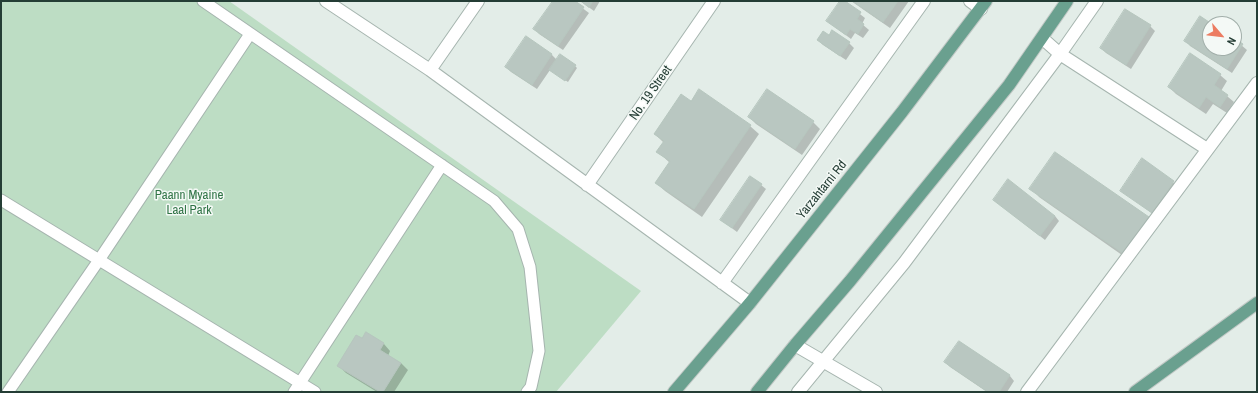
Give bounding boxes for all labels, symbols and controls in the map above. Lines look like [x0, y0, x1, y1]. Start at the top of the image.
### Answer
north arrow [1202, 16, 1242, 56]
text: N [1224, 35, 1239, 47]
street label: No. 19 Street [627, 63, 675, 123]
street label: Yarzahtarni Rd [794, 158, 850, 222]
park label: Paann Myaine Laal Park [155, 188, 223, 219]

